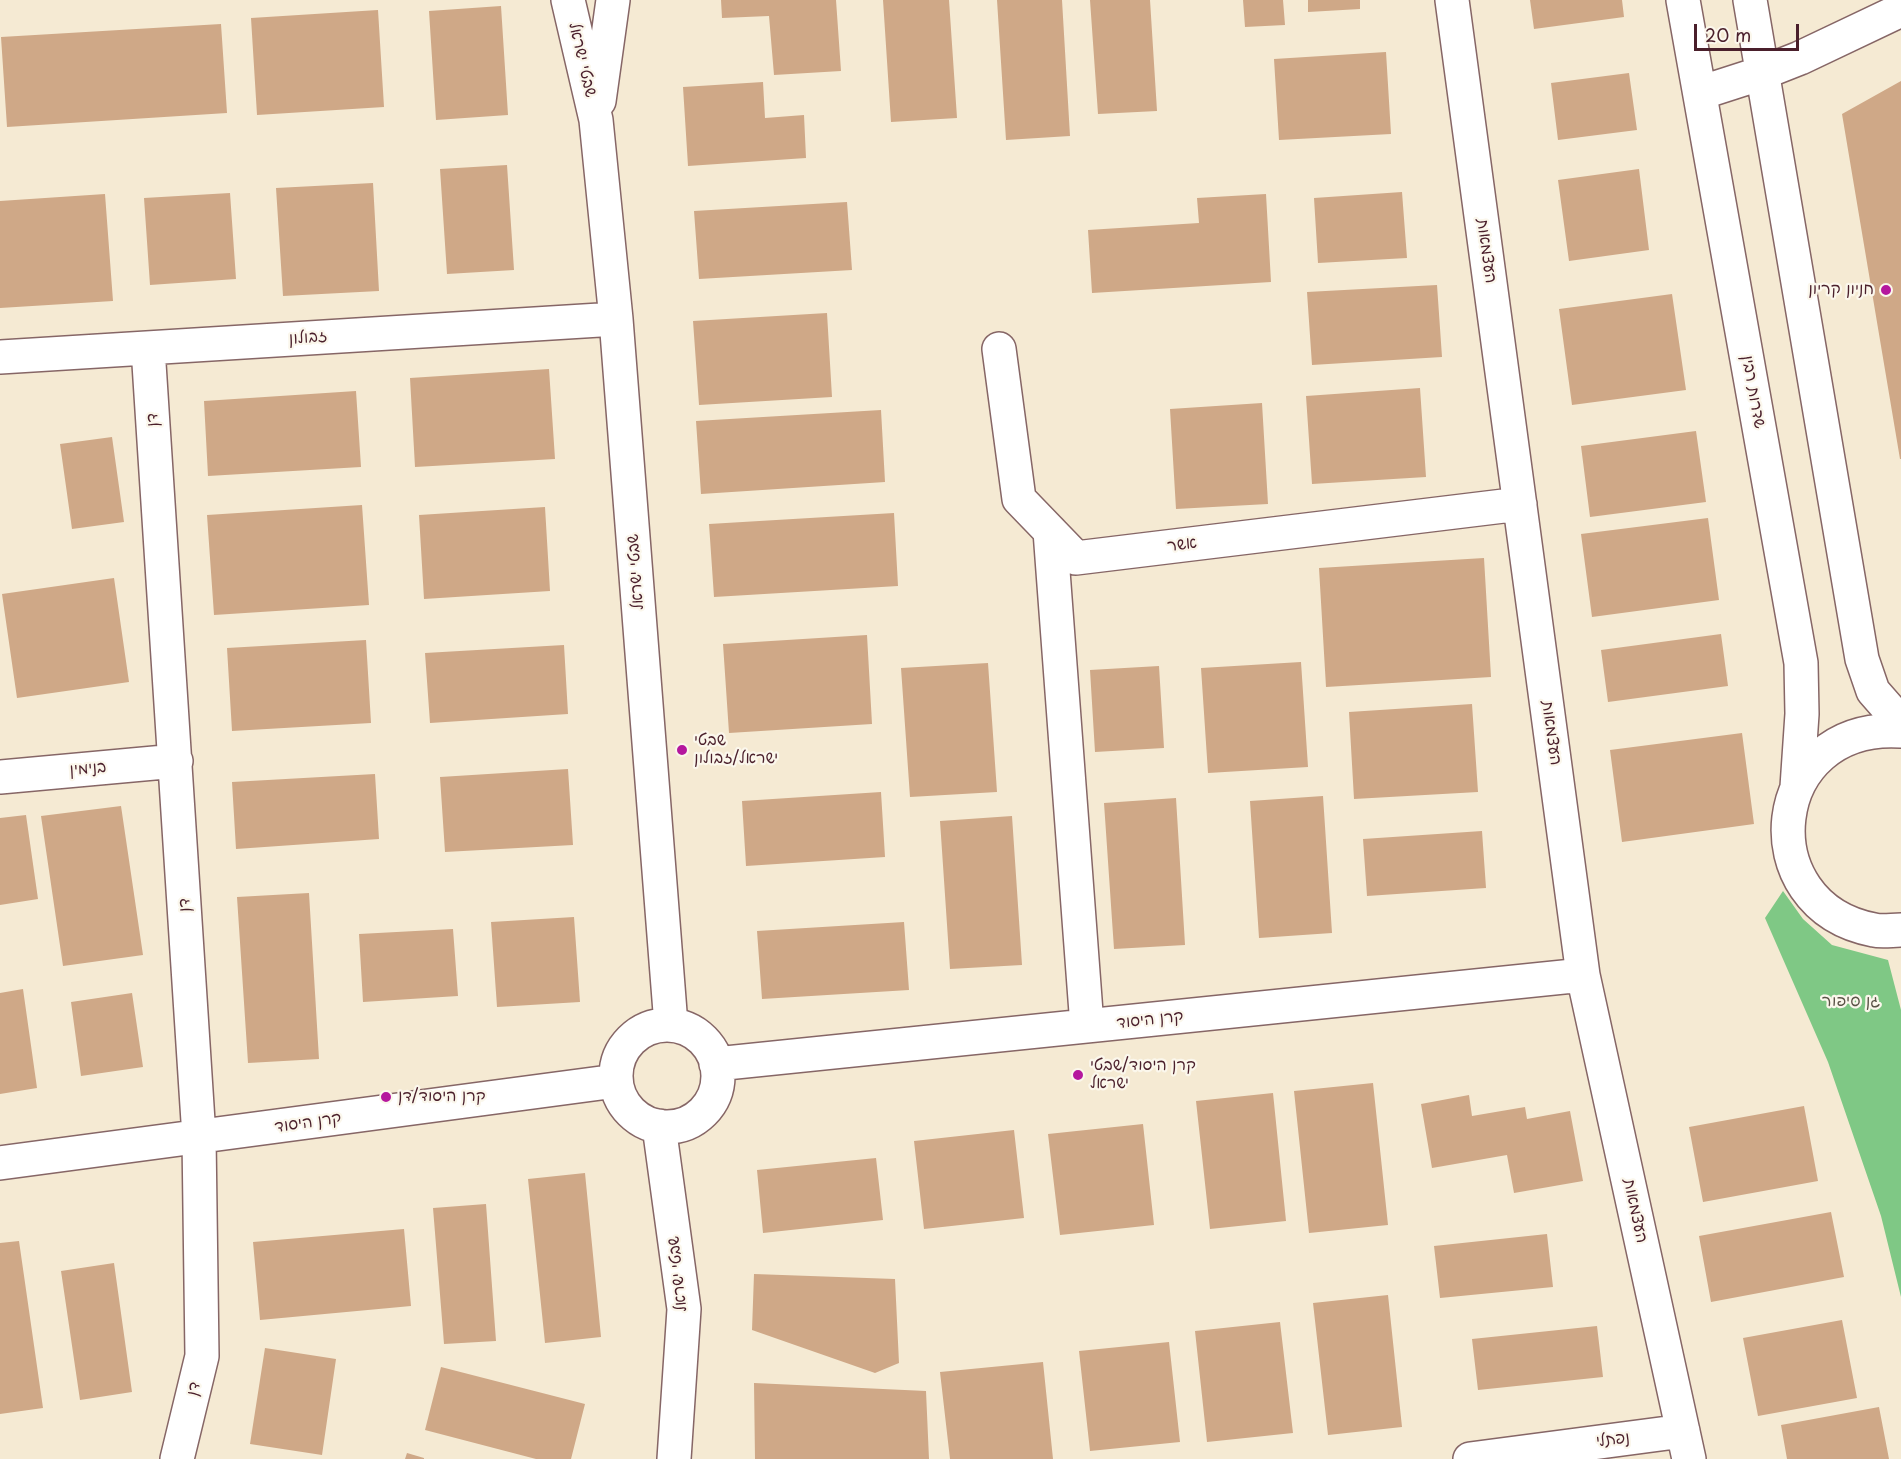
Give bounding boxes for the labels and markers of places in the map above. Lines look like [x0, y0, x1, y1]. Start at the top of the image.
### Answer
place label: חניון קריון [1808, 280, 1874, 300]
marker: חניון קריון [1879, 283, 1893, 297]
place label: שבטי ישראל/זבולון [694, 731, 778, 769]
marker: שבטי ישראל/זבולון [675, 743, 689, 757]
place label: קרן היסוד/שבטי ישראל [1090, 1056, 1196, 1094]
marker: קרן היסוד/שבטי ישראל [1071, 1068, 1085, 1082]
place label: קרן היסוד/דן [398, 1087, 486, 1107]
marker: קרן היסוד/דן [379, 1090, 393, 1104]

